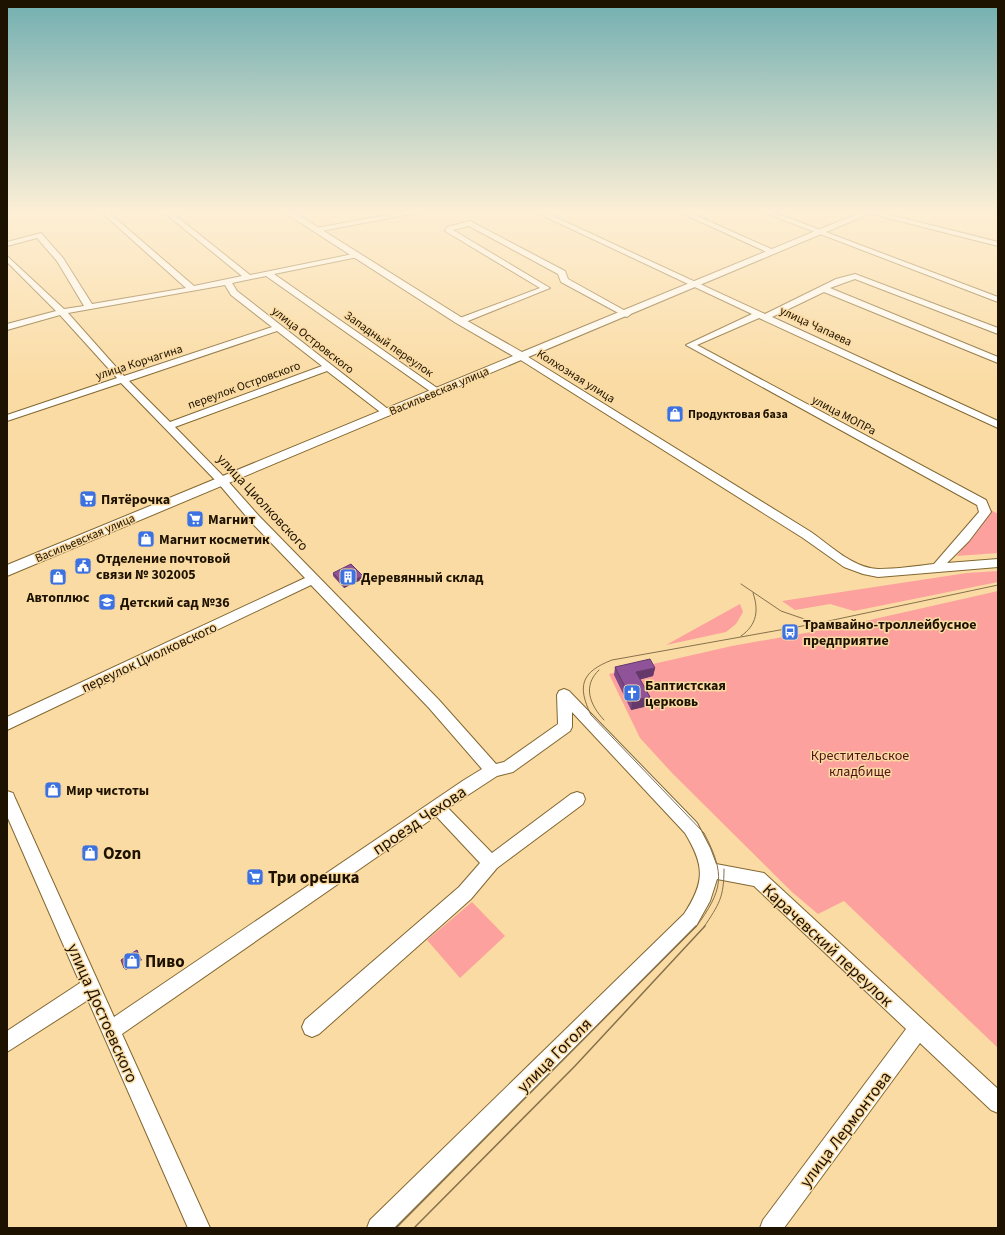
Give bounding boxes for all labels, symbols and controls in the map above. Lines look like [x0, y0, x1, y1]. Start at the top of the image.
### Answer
street label: улица Чапаева [777, 302, 855, 351]
street label: улица Островского [268, 303, 358, 378]
street label: Западный переулок [341, 307, 437, 382]
street label: улица Корчагина [93, 340, 185, 385]
street label: Колхозная улица [533, 346, 618, 407]
street label: переулок Островского [185, 357, 303, 414]
street label: Васильевская улица [387, 363, 492, 420]
street label: улица МОПРа [809, 391, 879, 440]
shop icon: Продуктовая база [665, 404, 685, 424]
place label: Продуктовая база [688, 406, 788, 423]
street label: улица Циолковского [212, 450, 313, 556]
supermarket icon: Пятёрочка [78, 489, 98, 509]
place label: Пятёрочка [101, 490, 170, 510]
supermarket icon: Магнит [185, 509, 205, 529]
street label: Васильевская улица [33, 510, 138, 567]
place label: Магнит [208, 510, 255, 530]
shop icon: Магнит косметик [136, 529, 156, 549]
place label: Магнит косметик [159, 530, 270, 550]
place label: Отделение почтовой связи № 302005 [96, 549, 230, 585]
public building icon: Отделение почтовой связи № 302005 [73, 556, 93, 576]
shop icon: Автоплюс [48, 567, 68, 587]
building icon: Деревянный склад [338, 567, 358, 587]
place label: Деревянный склад [361, 568, 484, 588]
place label: Автоплюс [26, 588, 90, 608]
school or university icon: Детский сад №36 [97, 592, 117, 612]
place label: Детский сад №36 [120, 593, 230, 613]
place label: Трамвайно-троллейбусное предприятие [803, 615, 977, 651]
street label: переулок Циолковского [78, 618, 220, 698]
bus stop icon: Трамвайно-троллейбусное предприятие [780, 622, 800, 642]
place label: Баптистская церковь [645, 676, 726, 712]
church icon: Баптистская церковь [622, 683, 642, 703]
park label: Крестительское кладбище [811, 746, 909, 782]
shop icon: Мир чистоты [43, 780, 63, 800]
street label: проезд Чехова [368, 780, 471, 861]
place label: Мир чистоты [66, 781, 149, 801]
place label: Ozon [103, 842, 141, 866]
shop icon: Ozon [80, 843, 100, 863]
place label: Три орешка [268, 866, 360, 890]
supermarket icon: Три орешка [245, 867, 265, 887]
street label: Карачевский переулок [757, 879, 898, 1013]
street label: улица Достоевского [61, 940, 144, 1087]
place label: Пиво [145, 950, 185, 974]
shop icon: Пиво [122, 951, 142, 971]
street label: улица Гоголя [512, 1013, 598, 1099]
street label: улица Лермонтова [794, 1066, 898, 1193]

